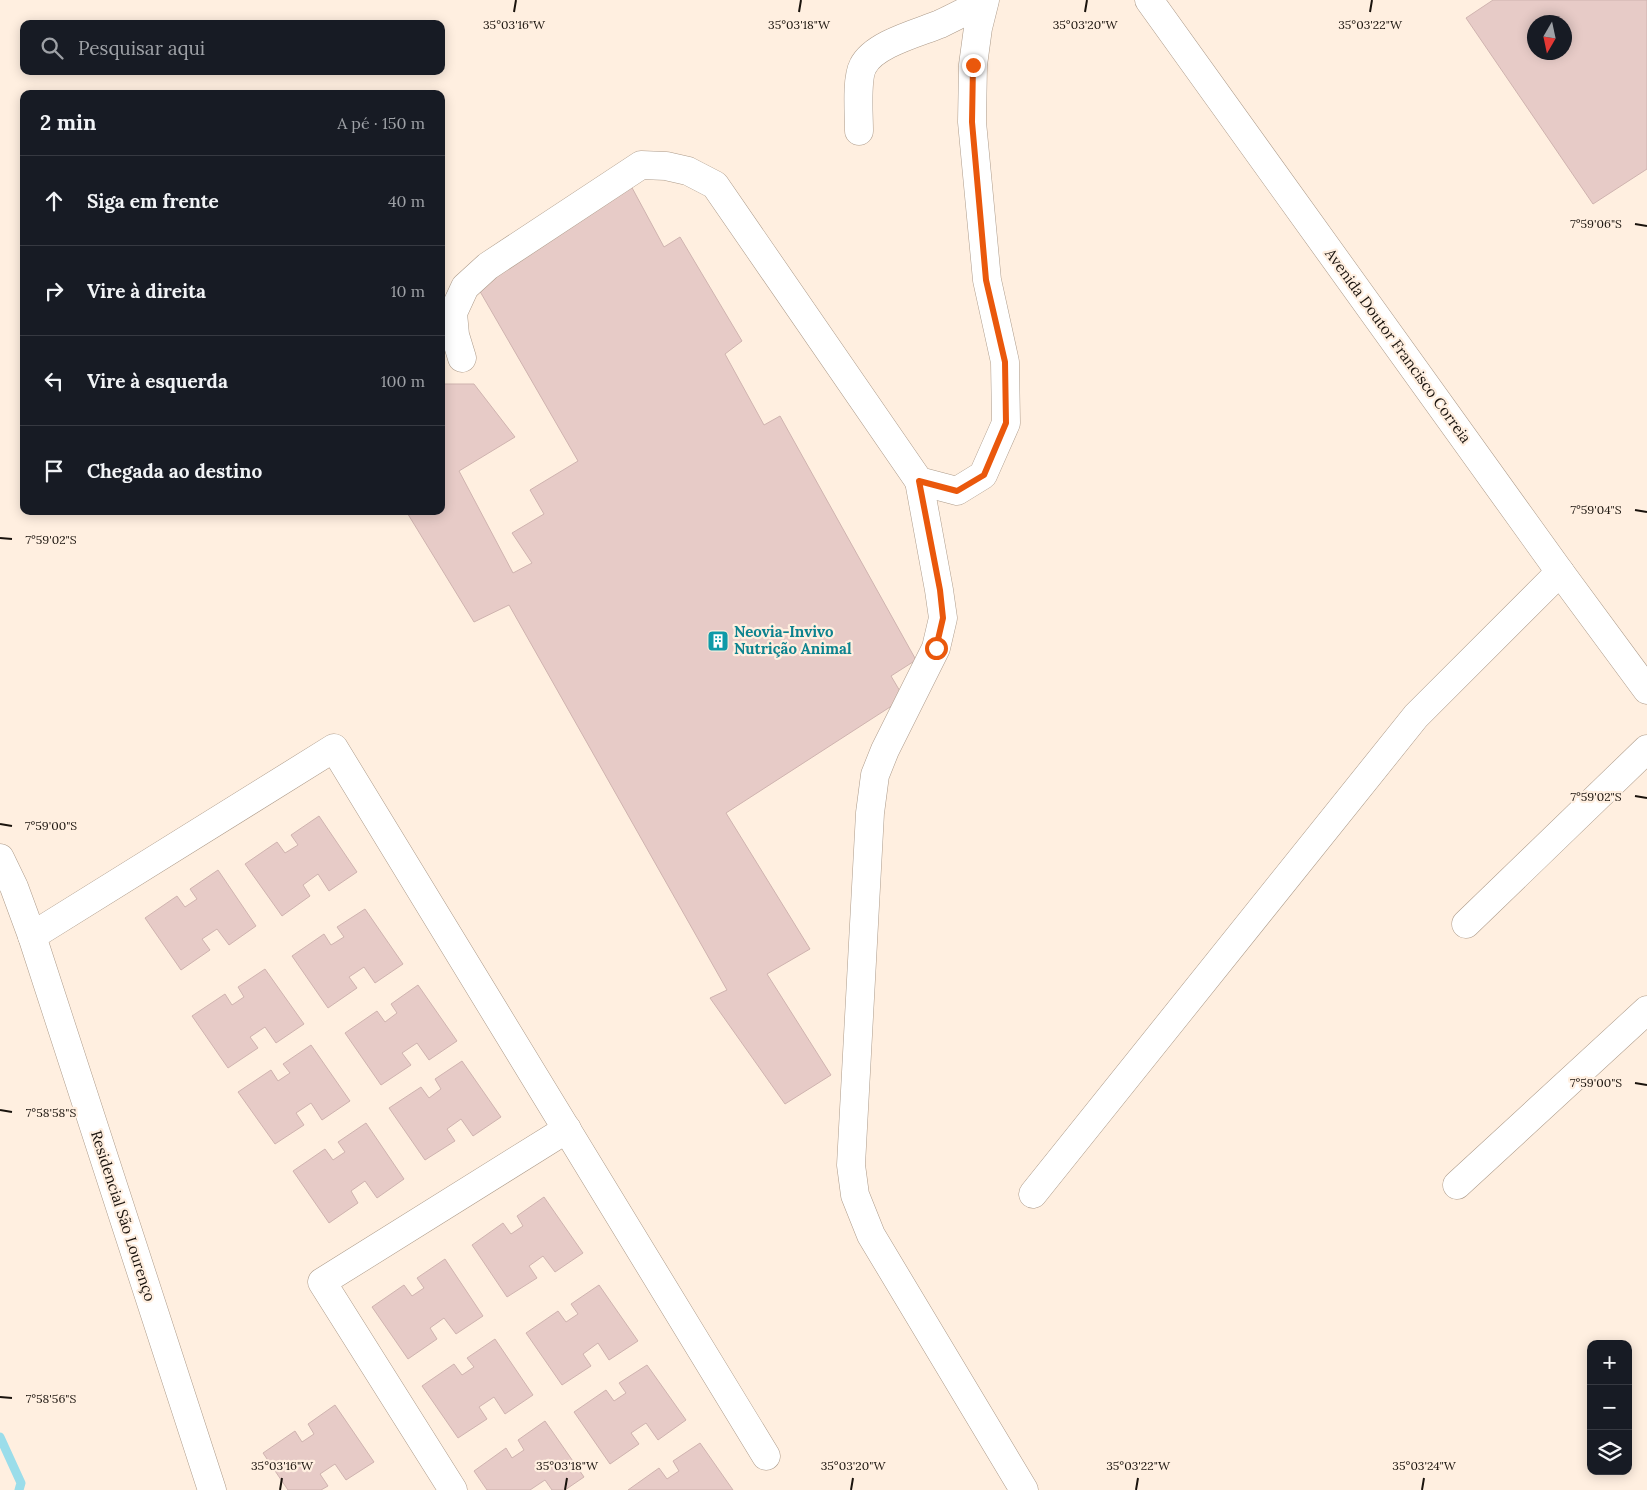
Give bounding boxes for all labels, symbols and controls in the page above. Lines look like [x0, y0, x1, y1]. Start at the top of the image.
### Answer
north arrow [1527, 15, 1572, 60]
text: 35°03'16"W [483, 17, 546, 32]
text: 35°03'18"W [768, 17, 831, 32]
text: 35°03'20"W [1053, 17, 1118, 32]
text: 35°03'22"W [1338, 17, 1403, 32]
search box [20, 20, 445, 75]
icon: search [38, 34, 66, 62]
text: Pesquisar aqui [78, 36, 205, 60]
route end [962, 54, 985, 77]
text: 2 min [40, 109, 96, 136]
text: A pé · 150 m [337, 113, 425, 133]
icon: ahead [40, 187, 68, 215]
text: Siga em frente [87, 189, 219, 213]
text: 40 m [388, 191, 425, 211]
text: 7°59'06"S [1570, 216, 1622, 231]
street label: Avenida Doutor Francisco Correia [1321, 244, 1476, 447]
icon: right [40, 277, 68, 305]
text: Vire à direita [87, 279, 206, 303]
text: 10 m [391, 281, 425, 301]
icon: left [40, 367, 68, 395]
text: Vire à esquerda [87, 369, 228, 393]
text: 100 m [381, 371, 425, 391]
icon: arrive [40, 457, 68, 485]
text: Chegada ao destino [87, 459, 262, 483]
text: 7°59'04"S [1570, 502, 1622, 517]
text: 7°59'02"S [25, 532, 77, 547]
place label: Neovia-Invivo Nutrição Animal [734, 622, 852, 658]
building icon: Neovia-Invivo Nutrição Animal [706, 629, 730, 653]
route start [925, 637, 948, 660]
text: 7°59'02"S [1570, 789, 1622, 804]
text: 7°59'00"S [25, 818, 77, 833]
text: 7°59'00"S [1570, 1075, 1622, 1090]
text: 7°58'58"S [26, 1105, 76, 1120]
street label: Residencial São Lourenço [87, 1128, 160, 1304]
map controls [1587, 1340, 1632, 1475]
button: + [1587, 1340, 1632, 1385]
button: − [1587, 1385, 1632, 1430]
text: 7°58'56"S [26, 1391, 76, 1406]
button: layers [1587, 1430, 1632, 1475]
text: 35°03'16"W [251, 1458, 314, 1473]
text: 35°03'18"W [536, 1458, 599, 1473]
text: 35°03'20"W [821, 1458, 886, 1473]
text: 35°03'22"W [1106, 1458, 1171, 1473]
text: 35°03'24"W [1392, 1458, 1457, 1473]

